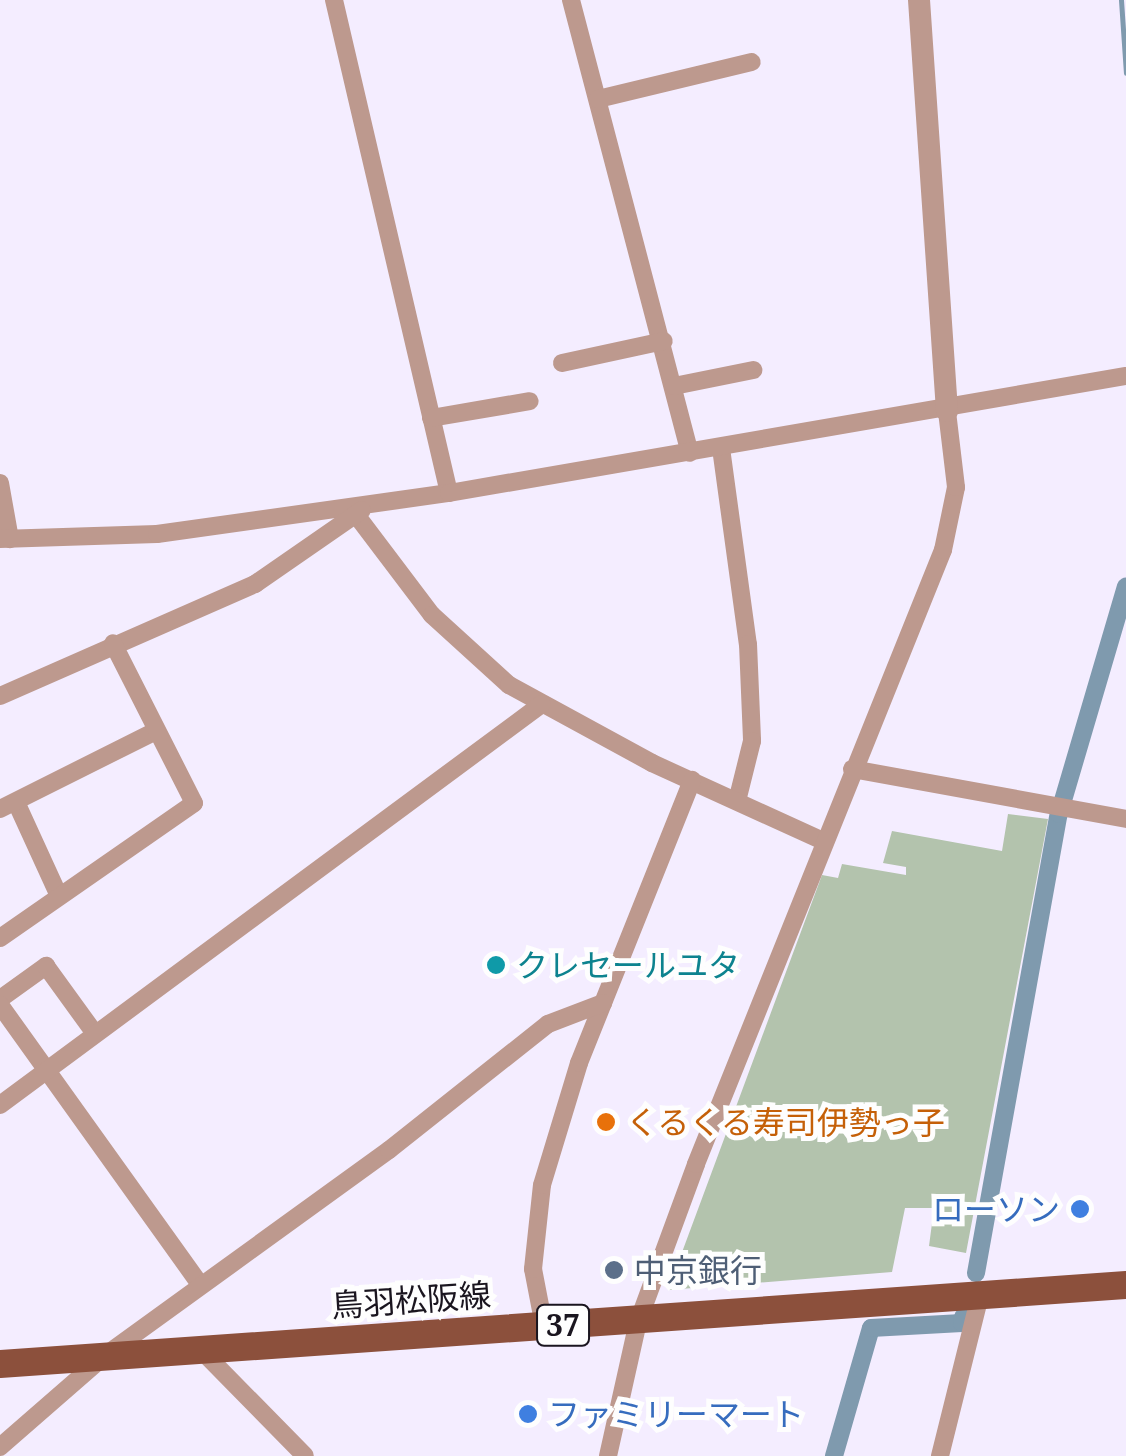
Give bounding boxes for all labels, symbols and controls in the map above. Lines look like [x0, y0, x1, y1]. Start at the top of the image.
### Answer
place label: クレセールユタ [516, 946, 740, 984]
marker: クレセールユタ [485, 954, 507, 976]
place label: くるくる寿司伊勢っ子 [626, 1103, 946, 1141]
marker: くるくる寿司伊勢っ子 [595, 1111, 617, 1133]
place label: ローソン [932, 1190, 1060, 1228]
marker: ローソン [1069, 1198, 1091, 1220]
place label: 中京銀行 [634, 1251, 762, 1289]
marker: 中京銀行 [603, 1259, 625, 1281]
street label: 鳥羽松阪線 [330, 1275, 492, 1325]
road number: 37 [536, 1300, 590, 1350]
place label: ファミリーマート [548, 1395, 804, 1433]
marker: ファミリーマート [517, 1403, 539, 1425]

